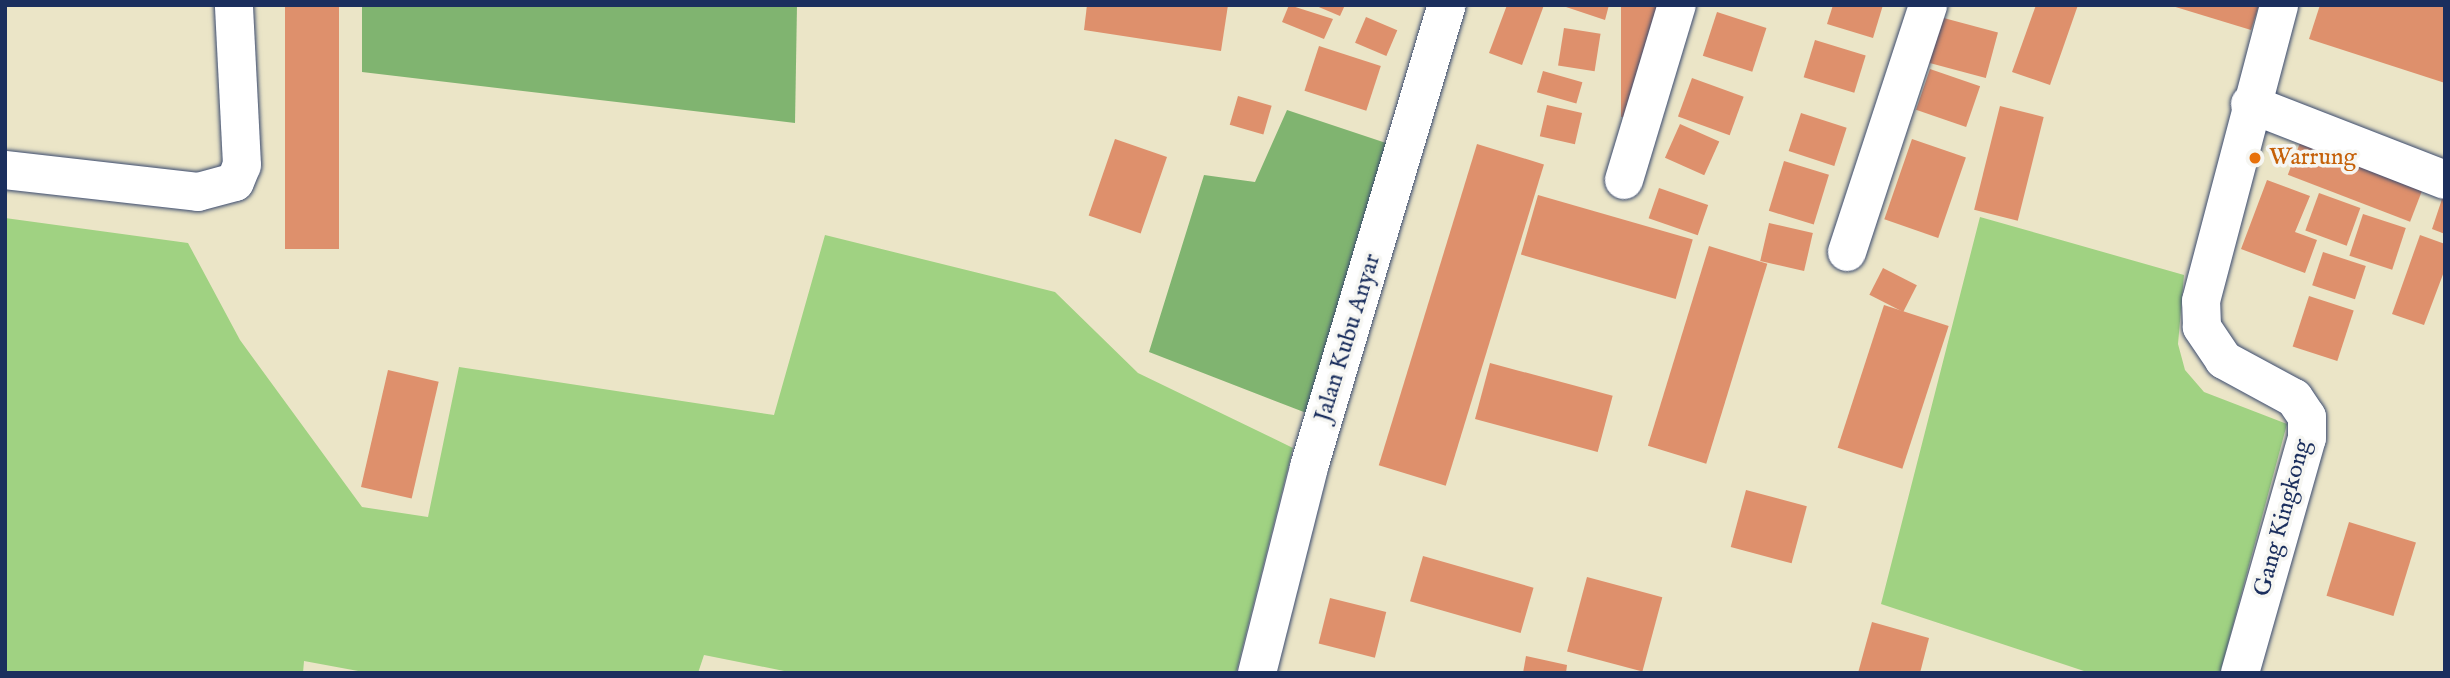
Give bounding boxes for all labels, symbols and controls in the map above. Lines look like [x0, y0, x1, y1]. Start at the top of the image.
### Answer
place label: Warrung [2269, 144, 2357, 172]
marker: Warrung [2247, 150, 2263, 166]
street label: Jalan Kubu Anyar [1309, 250, 1387, 426]
street label: Gang Kingkong [2248, 436, 2318, 600]

